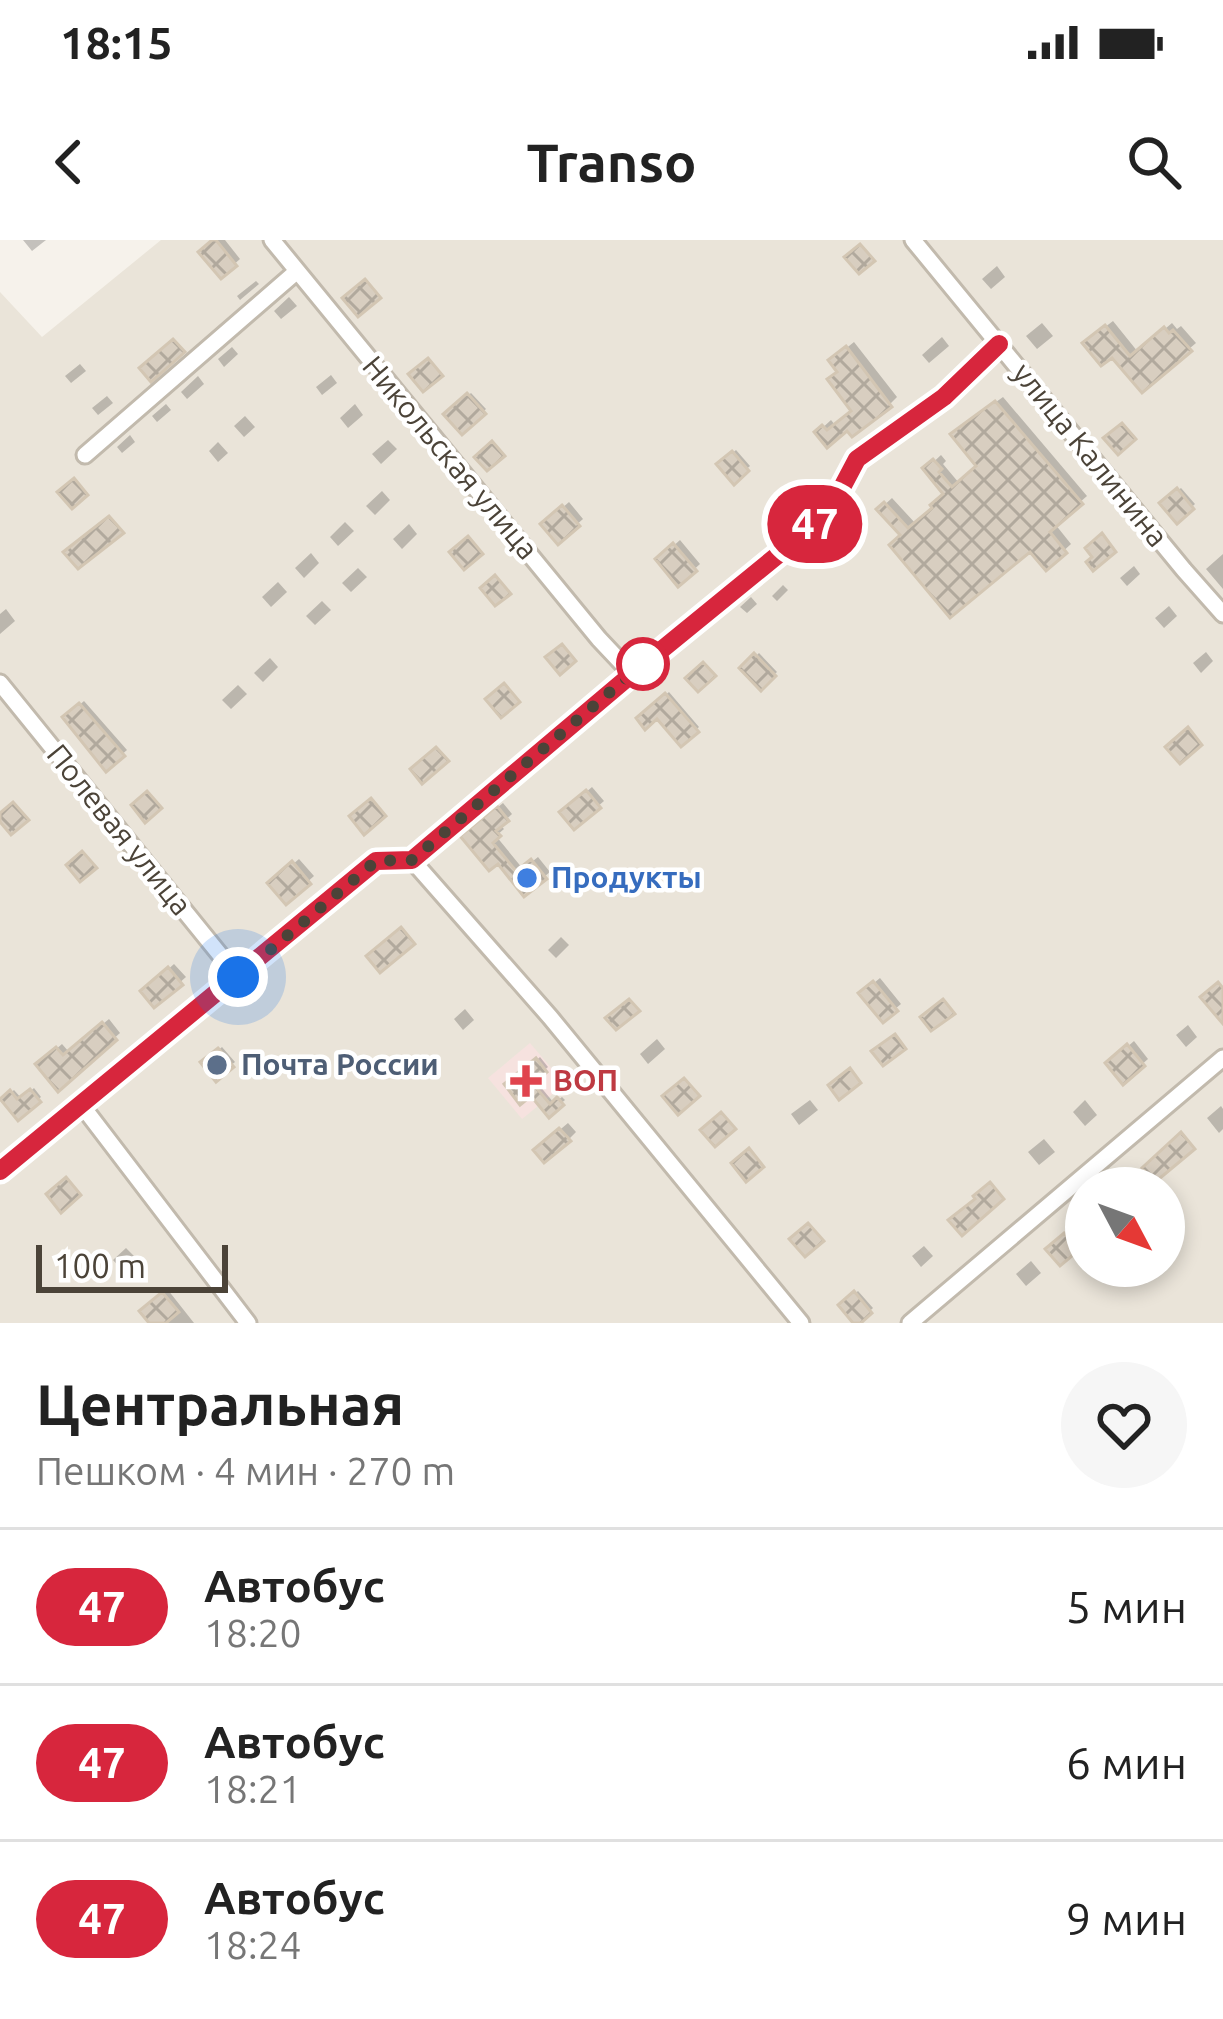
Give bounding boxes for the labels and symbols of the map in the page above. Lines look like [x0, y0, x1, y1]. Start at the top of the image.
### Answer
street label: Никольская улица [356, 349, 545, 566]
street label: улица Калинина [1006, 356, 1175, 553]
line badge: 47 [761, 485, 869, 563]
unlabelled marker [618, 639, 668, 689]
street label: Полевая улица [41, 737, 199, 921]
place label: Продукты [551, 860, 702, 894]
marker: Продукты [514, 865, 540, 891]
your location [208, 947, 268, 1007]
place label: Почта России [241, 1047, 439, 1081]
marker: Почта России [204, 1052, 230, 1078]
place label: ВОП [553, 1063, 618, 1097]
marker: ВОП [510, 1065, 542, 1097]
north arrow [1065, 1167, 1185, 1287]
scale bar [36, 1239, 228, 1292]

